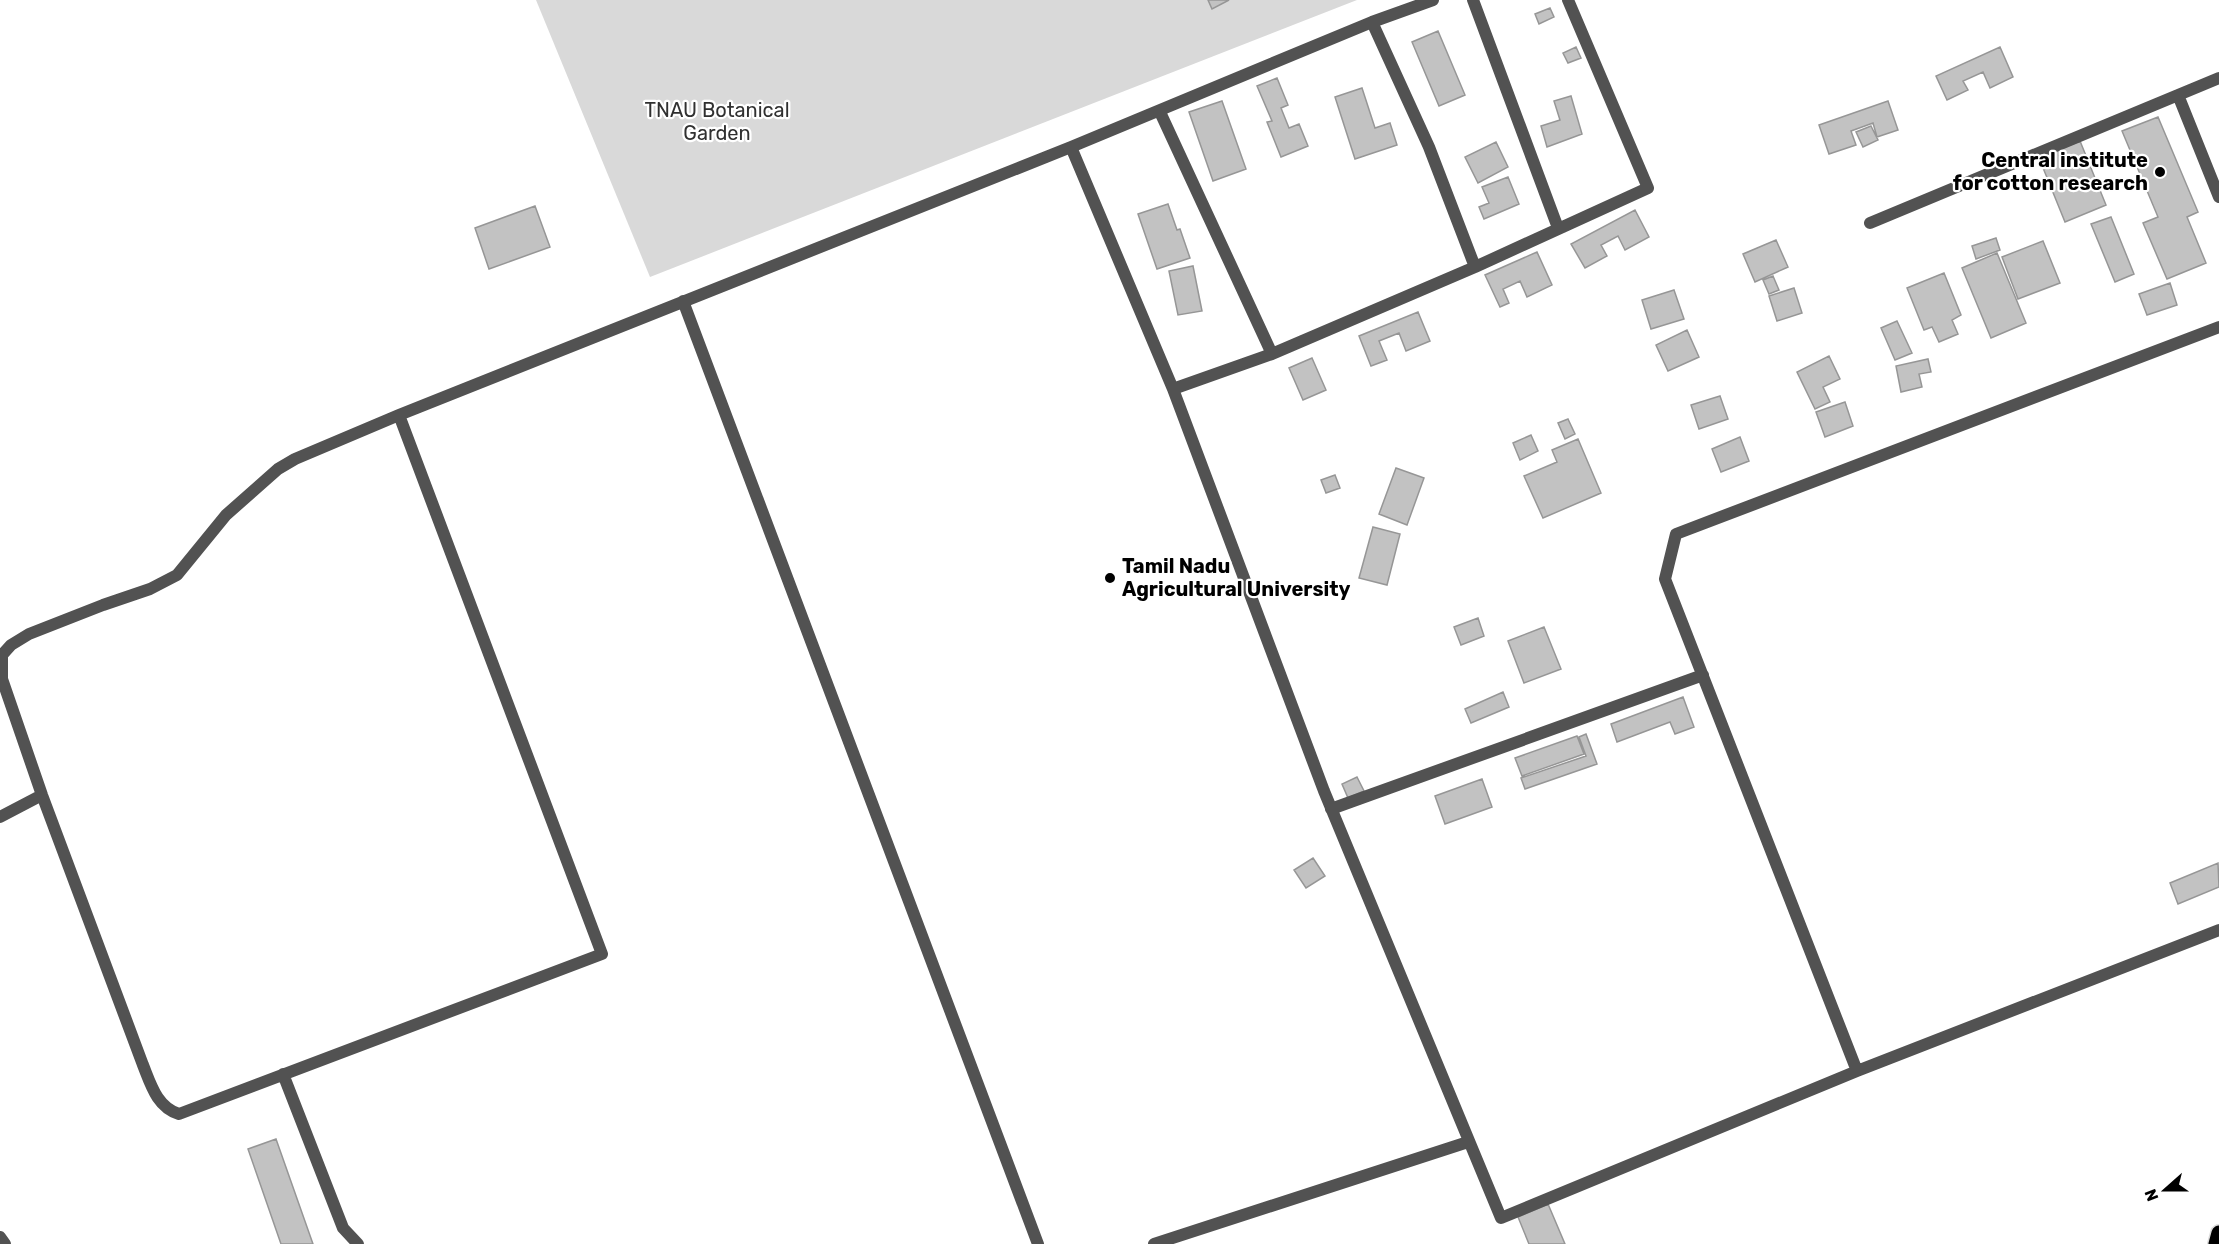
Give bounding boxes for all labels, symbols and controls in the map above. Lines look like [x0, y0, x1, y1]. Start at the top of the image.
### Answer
park label: TNAU Botanical Garden [644, 98, 790, 145]
place label: Central institute for cotton research [1953, 148, 2148, 195]
marker: Central institute for cotton research [2153, 165, 2167, 179]
place label: Tamil Nadu Agricultural University [1122, 554, 1351, 601]
marker: Tamil Nadu Agricultural University [1103, 571, 1117, 585]
north arrow [2135, 1160, 2195, 1220]
text: N [2141, 1186, 2162, 1204]

